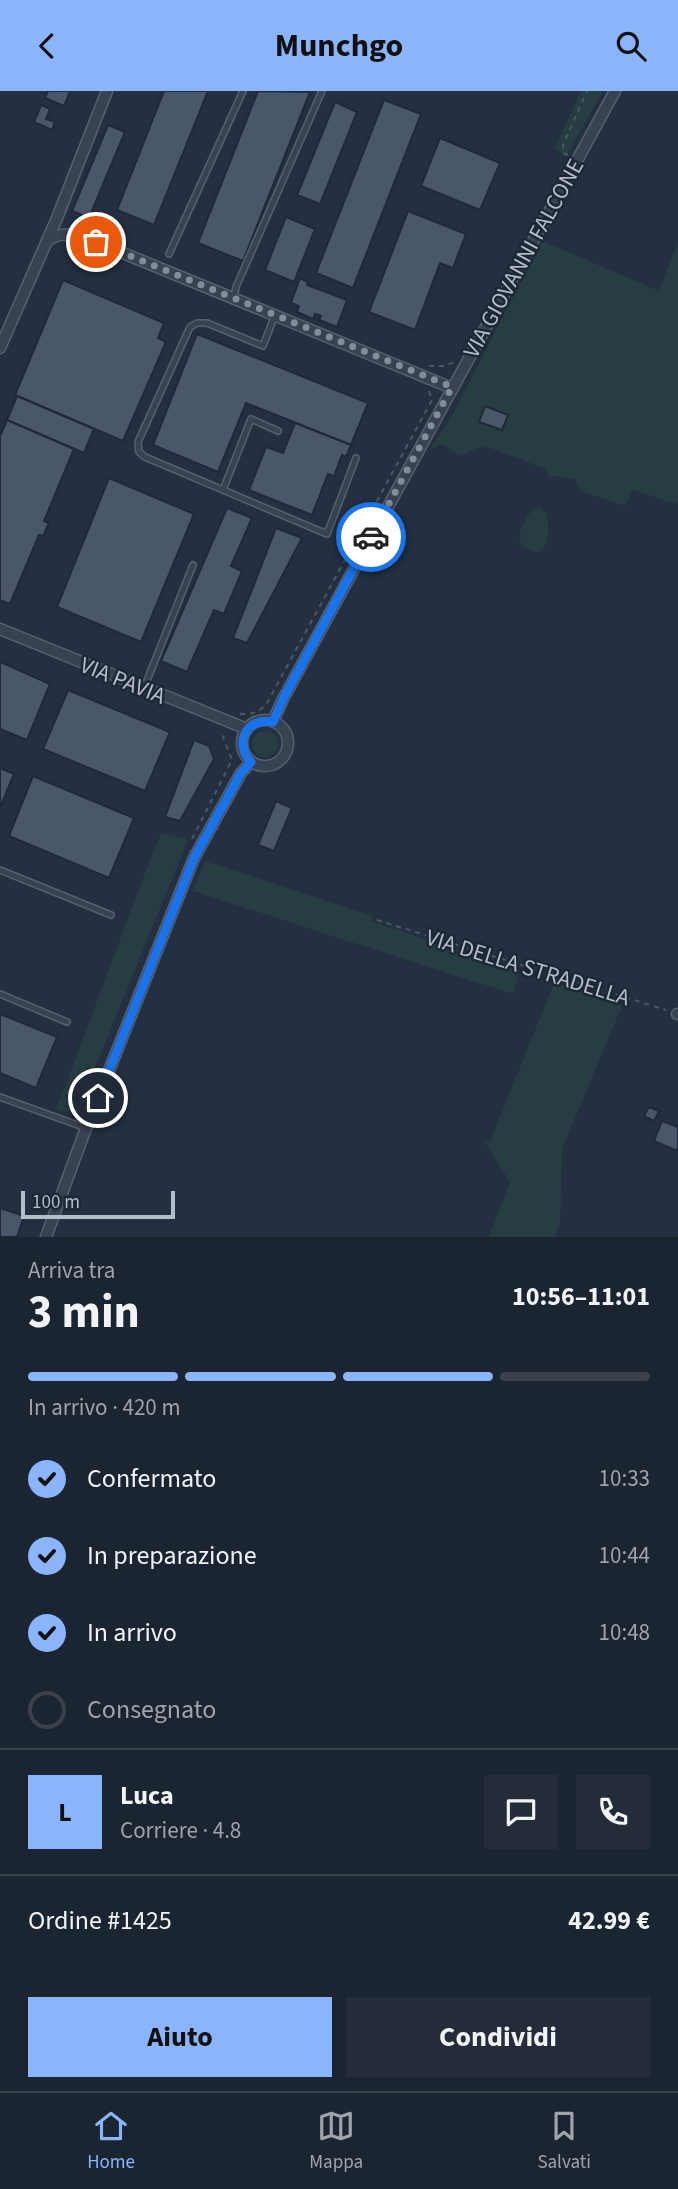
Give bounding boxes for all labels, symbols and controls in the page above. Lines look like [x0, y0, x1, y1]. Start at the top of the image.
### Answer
text: Munchgo [275, 23, 403, 69]
icon: back [28, 27, 66, 65]
icon: search [612, 27, 650, 65]
street label: VIA GIOVANNI FALCONE [455, 153, 592, 364]
pin [66, 212, 126, 272]
icon: bag [77, 223, 115, 261]
courier [336, 502, 406, 572]
icon: car [352, 518, 390, 556]
street label: VIA PAVIA [75, 648, 171, 713]
street label: VIA DELLA STRADELLA [422, 921, 634, 1014]
pin [68, 1068, 128, 1128]
icon: home [79, 1079, 117, 1117]
scale bar [21, 1188, 175, 1220]
text: 100 m [32, 1189, 80, 1216]
text: Arriva tra [28, 1254, 115, 1287]
text: 10:56–11:01 [512, 1278, 650, 1315]
text: 3 min [28, 1280, 140, 1345]
text: In arrivo · 420 m [28, 1391, 180, 1424]
icon: check [28, 1460, 66, 1498]
text: Confermato [87, 1460, 216, 1497]
text: 10:33 [599, 1462, 650, 1495]
icon: check [28, 1537, 66, 1575]
text: In preparazione [87, 1537, 257, 1574]
text: 10:44 [599, 1539, 650, 1572]
icon: check [28, 1614, 66, 1652]
text: In arrivo [87, 1614, 177, 1651]
text: 10:48 [599, 1616, 650, 1649]
text: Consegnato [87, 1691, 216, 1728]
button: chat [484, 1775, 558, 1849]
button: phone [576, 1775, 650, 1849]
text: Luca [120, 1777, 174, 1814]
text: L [58, 1794, 72, 1831]
text: Corriere · 4.8 [120, 1814, 241, 1847]
text: Ordine #1425 [28, 1902, 172, 1939]
text: 42.99 € [568, 1902, 650, 1939]
button: Aiuto [28, 1997, 332, 2077]
button: Condividi [346, 1997, 650, 2077]
tab: Home [87, 2107, 135, 2176]
tab: Mappa [309, 2107, 363, 2176]
tab: Salvati [537, 2107, 591, 2176]

